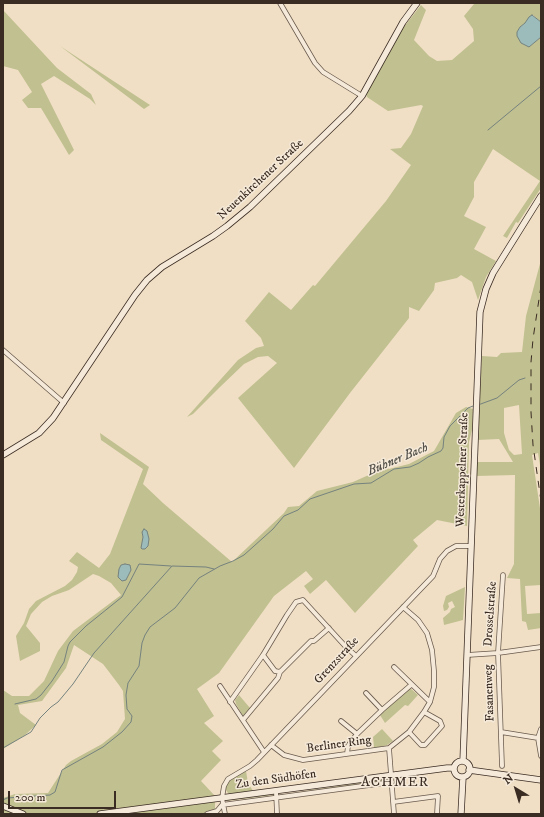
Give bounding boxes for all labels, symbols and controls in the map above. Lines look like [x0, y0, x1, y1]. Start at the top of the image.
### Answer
street label: Neuenkirchener Straße [215, 137, 307, 223]
street label: Westerkappelner Straße [454, 413, 472, 527]
water label: Bühner Bach [365, 440, 431, 480]
street label: Drosselstraße [482, 581, 500, 647]
street label: Grenzstraße [312, 635, 362, 687]
street label: Fasanenweg [482, 664, 498, 722]
street label: Berliner Ring [306, 733, 372, 757]
street label: Zu den Südhöfen [235, 767, 317, 793]
north arrow [496, 769, 536, 809]
text: N [501, 771, 516, 788]
district label: ACHMER [361, 775, 429, 791]
scale bar [10, 783, 118, 809]
text: 200 m [15, 790, 45, 805]

